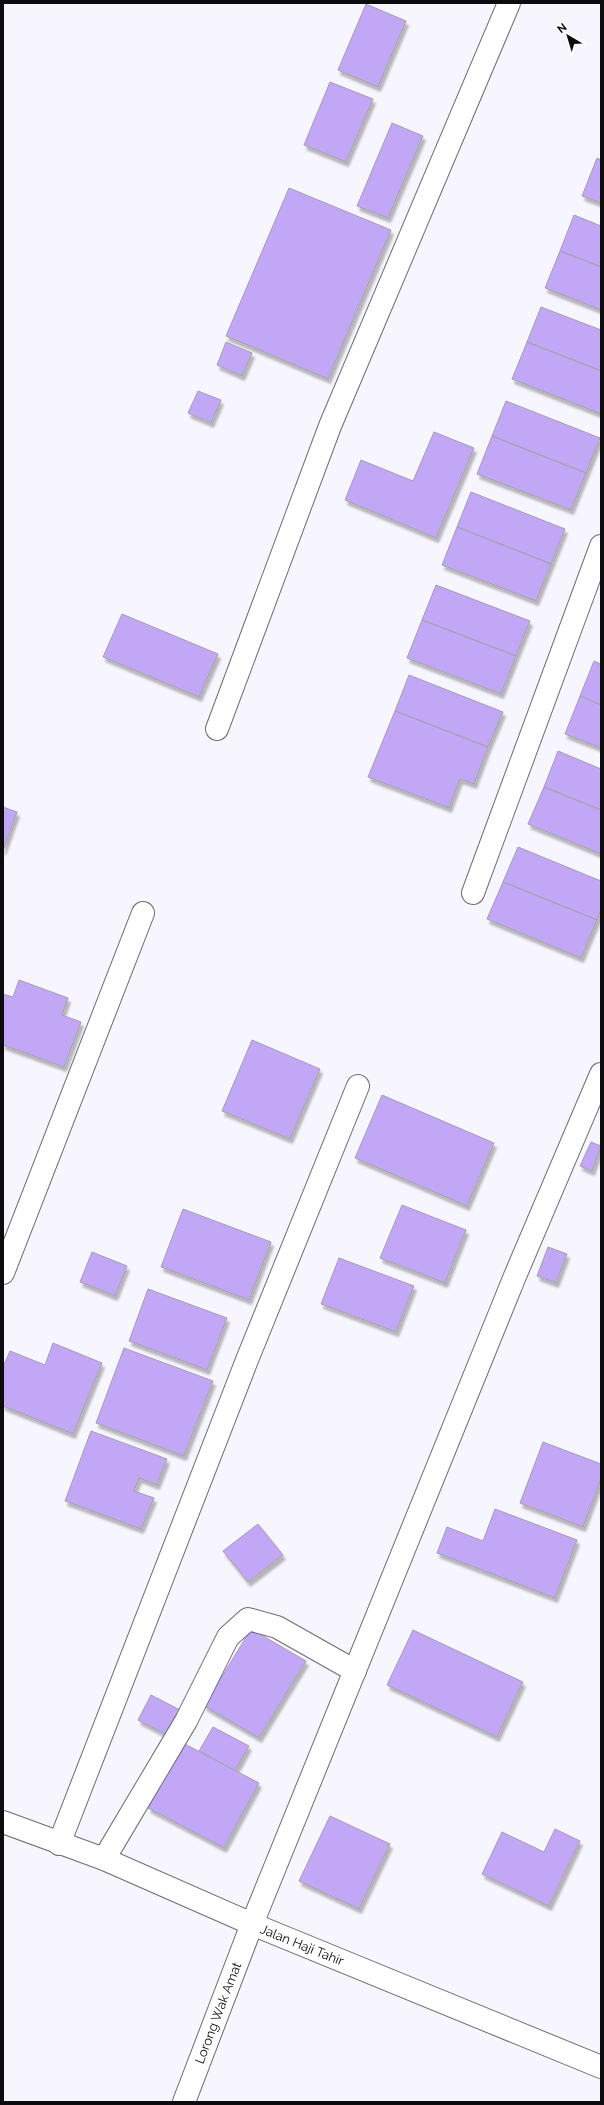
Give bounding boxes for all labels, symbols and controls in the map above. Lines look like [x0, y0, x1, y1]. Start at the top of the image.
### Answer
north arrow [548, 16, 588, 56]
text: N [555, 21, 569, 36]
street label: Jalan Haji Tahir [258, 1921, 346, 1969]
street label: Lorong Wak Amat [192, 1959, 245, 2066]

